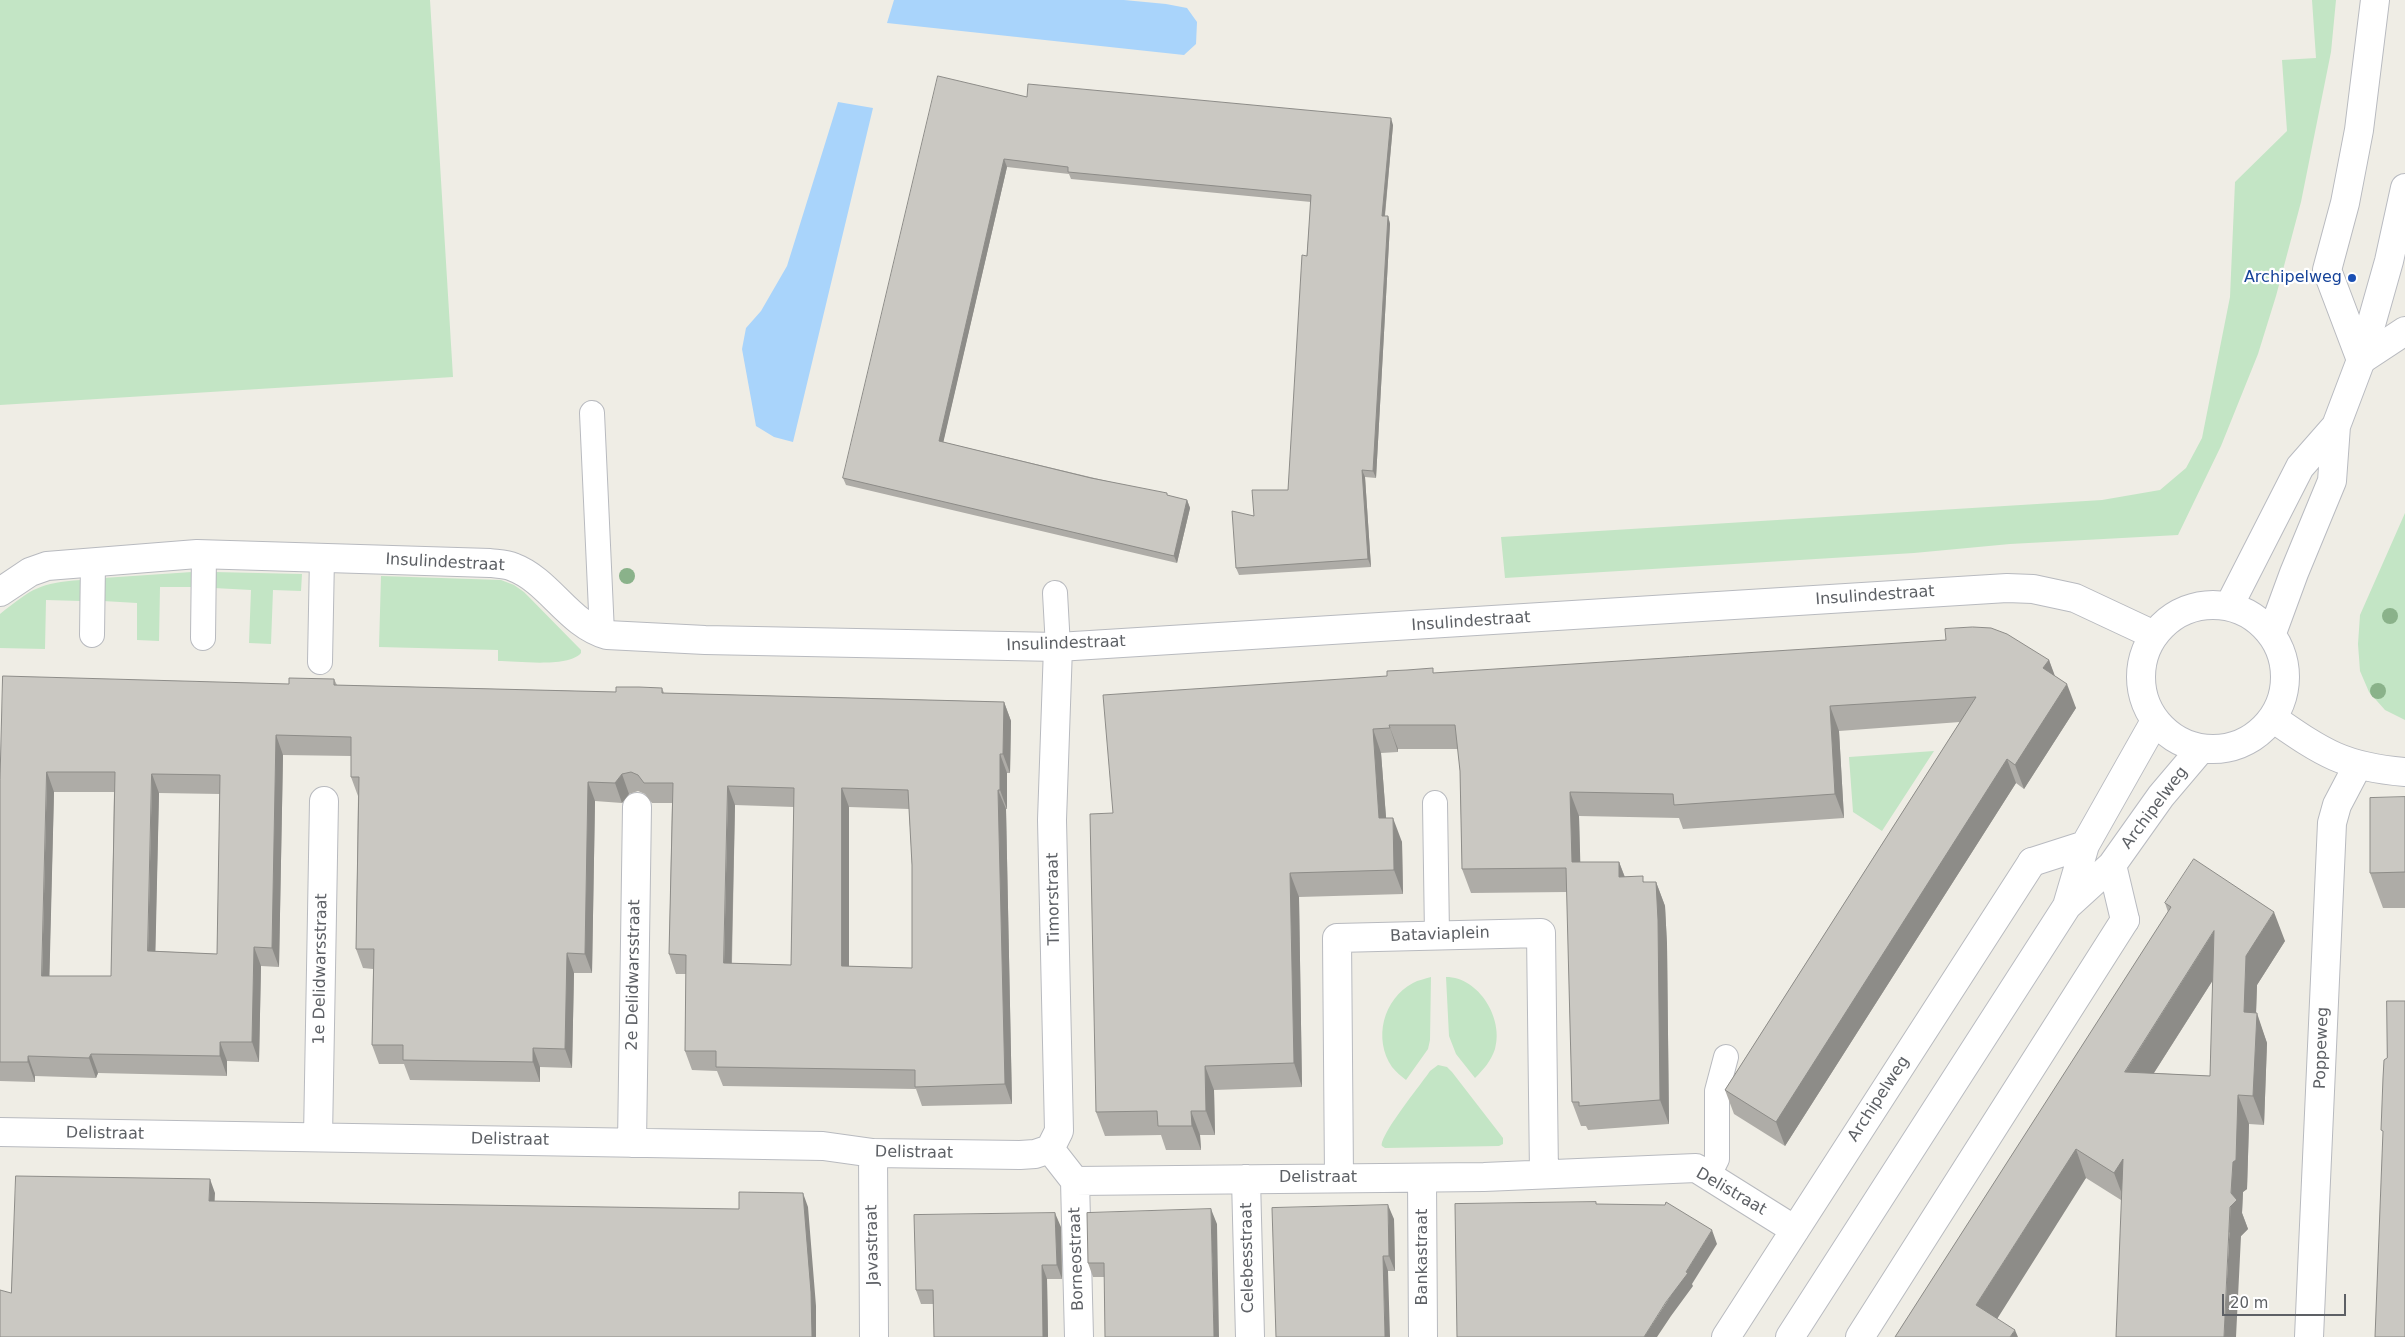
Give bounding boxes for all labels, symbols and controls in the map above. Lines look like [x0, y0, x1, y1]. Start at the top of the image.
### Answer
place label: Archipelweg [2244, 268, 2342, 288]
marker: Archipelweg [2346, 272, 2358, 284]
street label: Insulindestraat [385, 550, 505, 576]
street label: Insulindestraat [1815, 582, 1935, 610]
street label: Insulindestraat [1411, 608, 1531, 636]
street label: Insulindestraat [1006, 632, 1126, 656]
street label: Archipelweg [2118, 763, 2192, 853]
street label: Timorstraat [1044, 852, 1064, 946]
street label: 1e Delidwarsstraat [310, 893, 332, 1045]
street label: 2e Delidwarsstraat [623, 899, 645, 1051]
street label: Bataviaplein [1390, 924, 1490, 946]
street label: Poppeweg [2311, 1007, 2333, 1089]
street label: Archipelweg [1844, 1053, 1914, 1145]
street label: Delistraat [66, 1124, 144, 1144]
street label: Delistraat [471, 1130, 549, 1150]
street label: Delistraat [875, 1143, 953, 1163]
street label: Delistraat [1692, 1164, 1770, 1220]
street label: Delistraat [1279, 1168, 1357, 1188]
street label: Celebesstraat [1237, 1202, 1259, 1314]
street label: Javastraat [863, 1204, 883, 1286]
street label: Borneostraat [1066, 1207, 1088, 1311]
street label: Bankastraat [1413, 1209, 1433, 1305]
scale bar [2225, 1284, 2349, 1316]
text: 20 m [2230, 1294, 2268, 1312]

